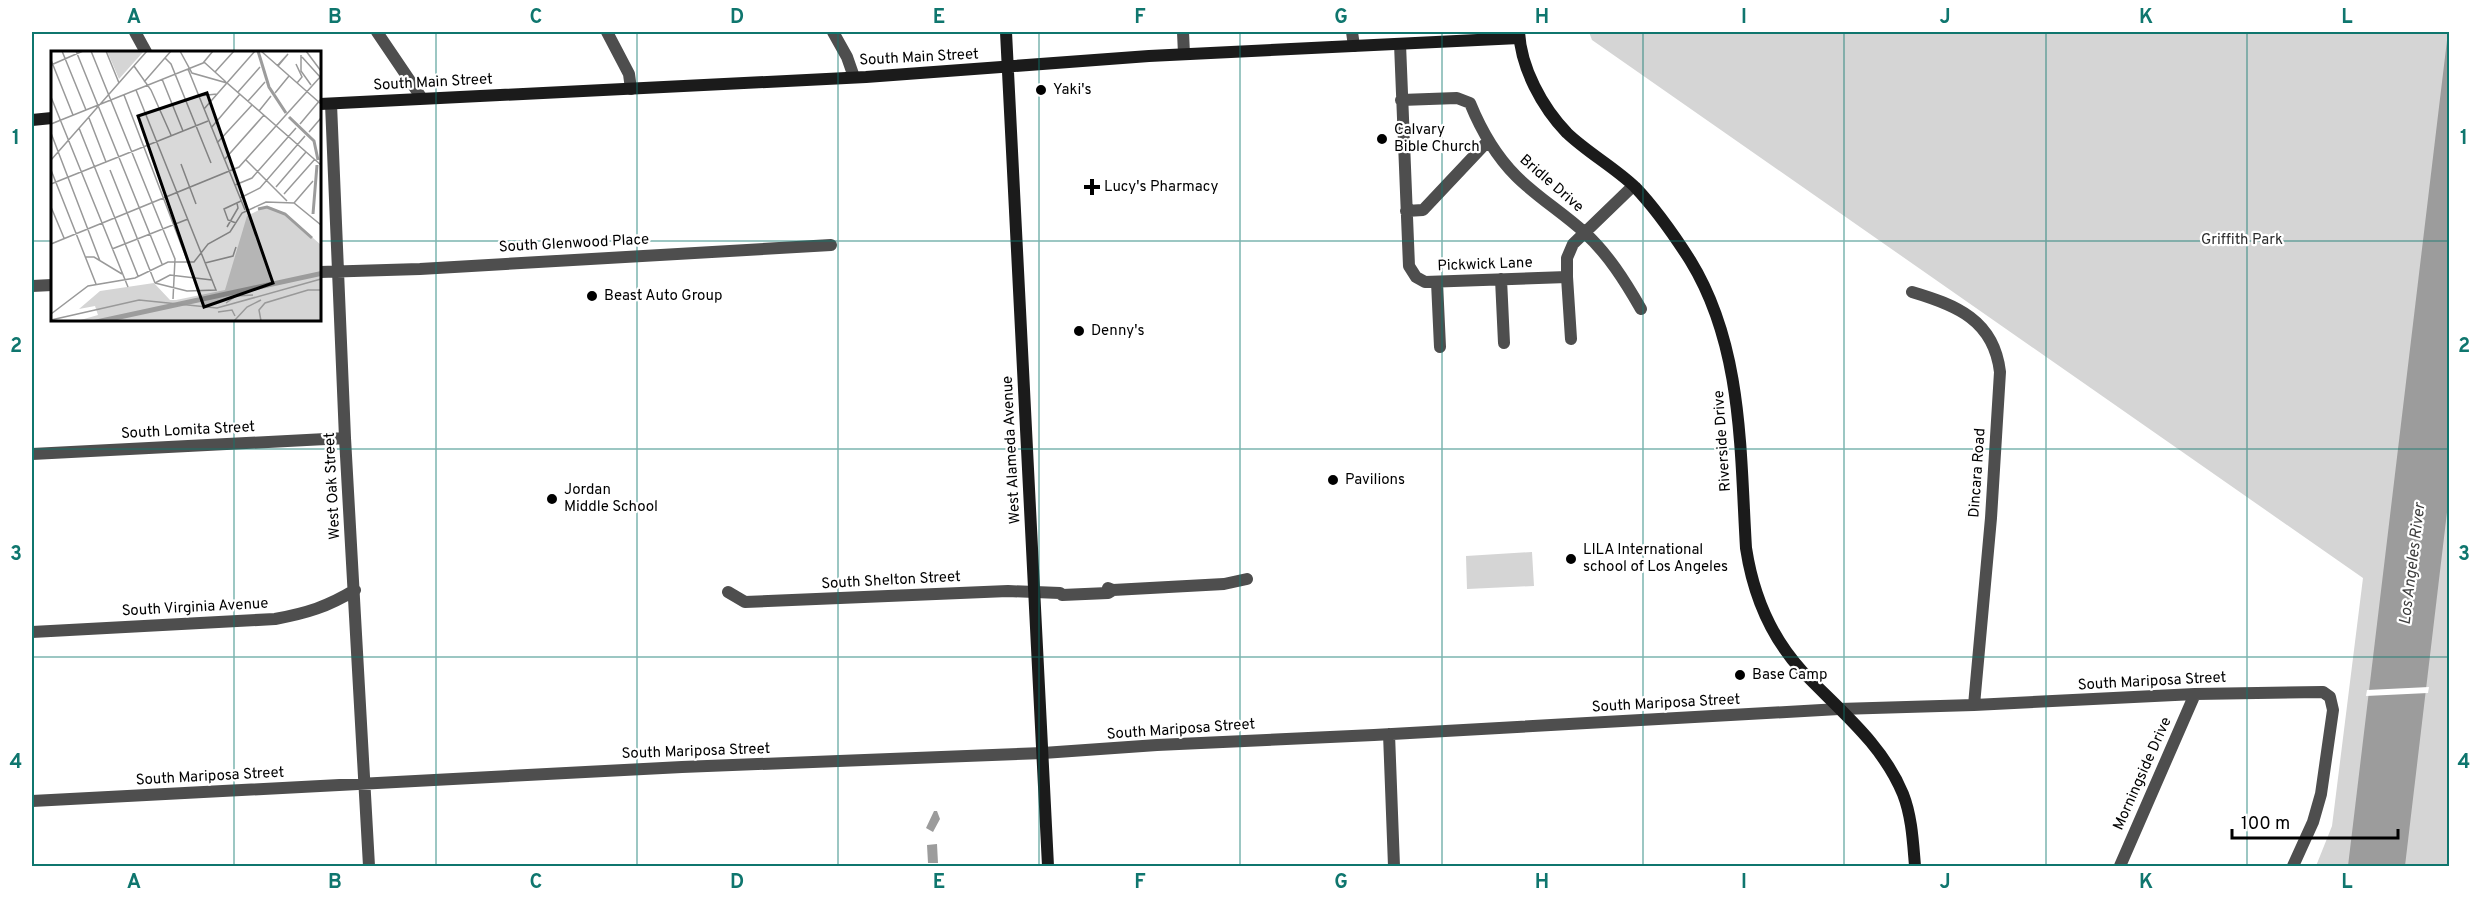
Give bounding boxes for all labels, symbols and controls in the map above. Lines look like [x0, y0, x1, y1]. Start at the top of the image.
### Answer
text: A [127, 5, 141, 31]
text: B [328, 5, 342, 31]
text: C [530, 5, 542, 31]
text: D [730, 5, 744, 31]
text: E [933, 5, 945, 31]
text: F [1134, 5, 1146, 31]
text: G [1334, 5, 1348, 31]
text: H [1535, 5, 1549, 31]
text: I [1741, 5, 1747, 31]
text: J [1939, 5, 1951, 31]
text: K [2139, 5, 2153, 31]
text: L [2341, 5, 2353, 31]
street label: South Main Street [859, 45, 979, 71]
inset map [51, 51, 321, 321]
street label: South Main Street [373, 70, 493, 96]
place label: Yaki's [1053, 81, 1091, 100]
marker: Yaki's [1034, 83, 1048, 97]
place label: Calvary Bible Church [1394, 121, 1480, 157]
text: 1 [12, 126, 20, 152]
text: 1 [2460, 126, 2468, 152]
marker: Calvary Bible Church [1375, 132, 1389, 146]
street label: Bridle Drive [1515, 151, 1587, 217]
place label: Lucy's Pharmacy [1104, 178, 1218, 197]
marker: Lucy's Pharmacy [1085, 180, 1099, 194]
street label: South Glenwood Place [498, 231, 650, 257]
park label: Griffith Park [2201, 231, 2283, 250]
street label: Pickwick Lane [1437, 254, 1533, 276]
place label: Beast Auto Group [604, 287, 722, 306]
marker: Beast Auto Group [585, 289, 599, 303]
place label: Denny's [1091, 322, 1145, 341]
marker: Denny's [1072, 324, 1086, 338]
text: 2 [10, 334, 22, 360]
text: 2 [2458, 334, 2470, 360]
street label: West Alameda Avenue [999, 375, 1025, 525]
street label: Riverside Drive [1710, 390, 1736, 492]
street label: South Lomita Street [120, 418, 256, 444]
street label: Dincara Road [1965, 428, 1991, 518]
street label: West Oak Street [321, 432, 345, 540]
place label: Pavilions [1345, 471, 1405, 490]
marker: Pavilions [1326, 473, 1340, 487]
place label: Jordan Middle School [564, 481, 658, 517]
marker: Jordan Middle School [545, 492, 559, 506]
water label: Los Angeles River [2396, 500, 2431, 626]
place label: LILA International school of Los Angeles [1583, 541, 1728, 577]
text: 3 [10, 542, 22, 568]
text: 3 [2458, 542, 2470, 568]
marker: LILA International school of Los Angeles [1564, 552, 1578, 566]
street label: South Shelton Street [821, 568, 961, 594]
street label: South Virginia Avenue [121, 595, 269, 621]
place label: Base Camp [1752, 666, 1828, 685]
marker: Base Camp [1733, 668, 1747, 682]
street label: South Mariposa Street [2077, 669, 2227, 695]
street label: South Mariposa Street [1591, 691, 1741, 717]
street label: Morningside Drive [2110, 714, 2176, 834]
street label: South Mariposa Street [1106, 715, 1256, 745]
street label: South Mariposa Street [621, 740, 771, 764]
text: 4 [10, 750, 22, 776]
text: 4 [2458, 750, 2470, 776]
street label: South Mariposa Street [135, 764, 285, 790]
scale bar [2232, 802, 2398, 840]
text: 100 m [2241, 813, 2290, 836]
text: A [127, 870, 141, 896]
text: B [328, 870, 342, 896]
text: C [530, 870, 542, 896]
text: D [730, 870, 744, 896]
text: E [933, 870, 945, 896]
text: F [1134, 870, 1146, 896]
text: G [1334, 870, 1348, 896]
text: H [1535, 870, 1549, 896]
text: I [1741, 870, 1747, 896]
text: J [1939, 870, 1951, 896]
text: K [2139, 870, 2153, 896]
text: L [2341, 870, 2353, 896]

